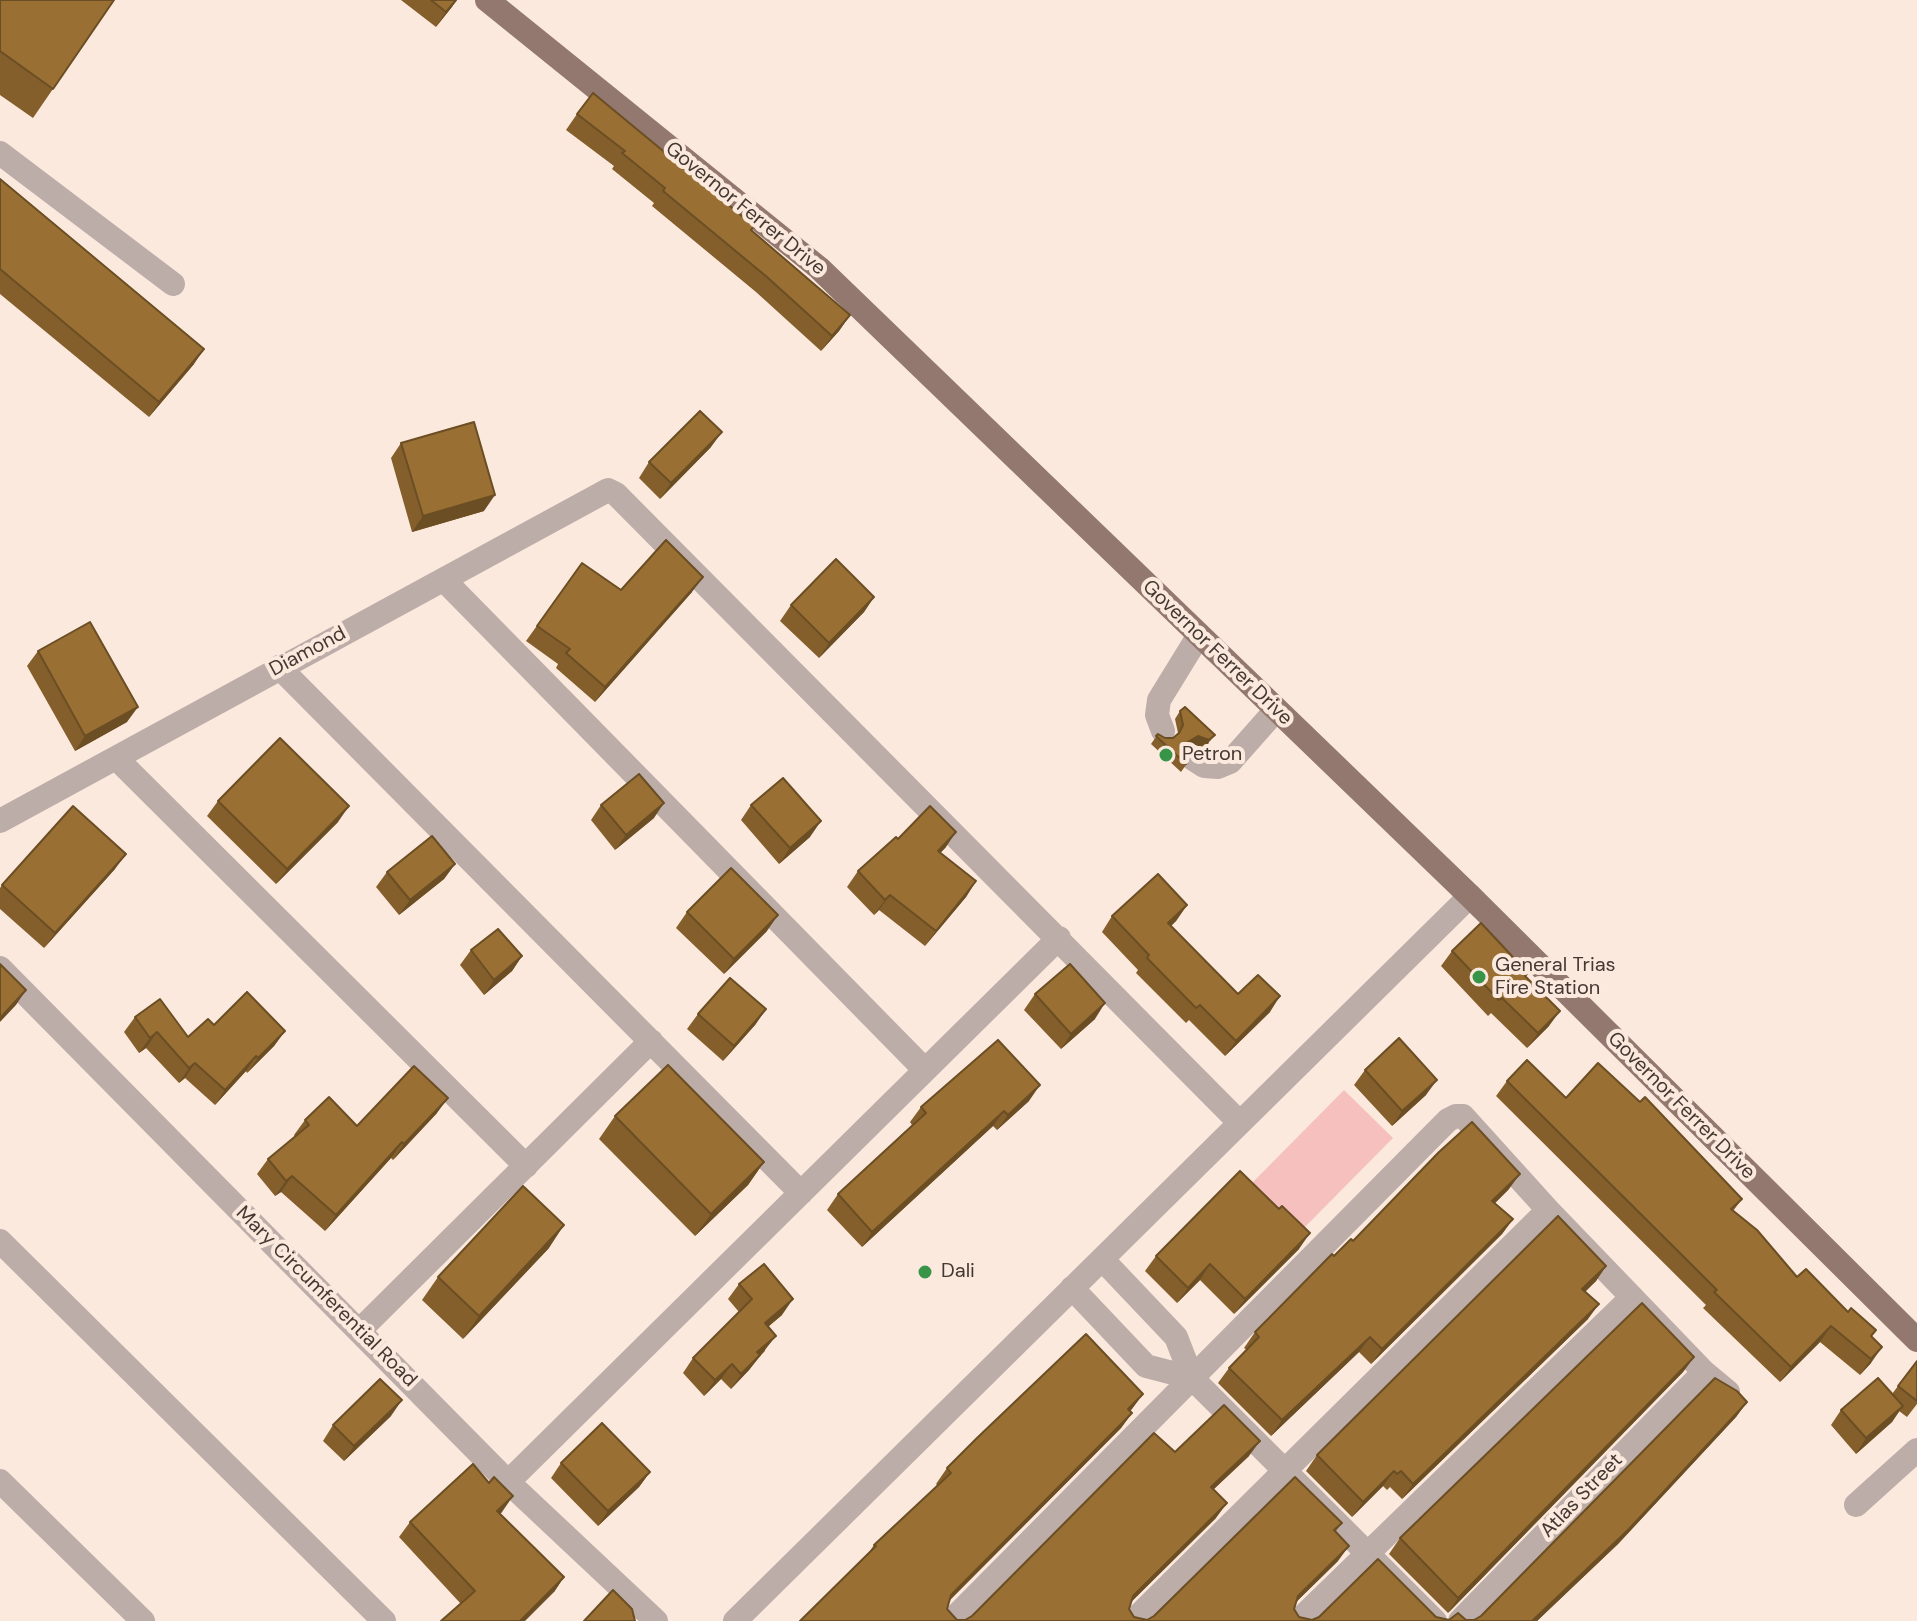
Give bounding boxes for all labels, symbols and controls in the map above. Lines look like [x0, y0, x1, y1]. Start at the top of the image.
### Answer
street label: Governor Ferrer Drive [660, 137, 830, 281]
street label: Governor Ferrer Drive [1137, 575, 1297, 731]
street label: Diamond [266, 622, 350, 682]
place label: Petron [1182, 743, 1242, 767]
marker: Petron [1157, 746, 1175, 764]
place label: General Trias Fire Station [1495, 954, 1616, 1001]
marker: General Trias Fire Station [1470, 968, 1488, 986]
street label: Governor Ferrer Drive [1602, 1027, 1760, 1185]
street label: Mary Circumferential Road [231, 1202, 421, 1392]
place label: Dali [941, 1260, 975, 1284]
marker: Dali [916, 1263, 934, 1281]
street label: Atlas Street [1536, 1449, 1628, 1543]

